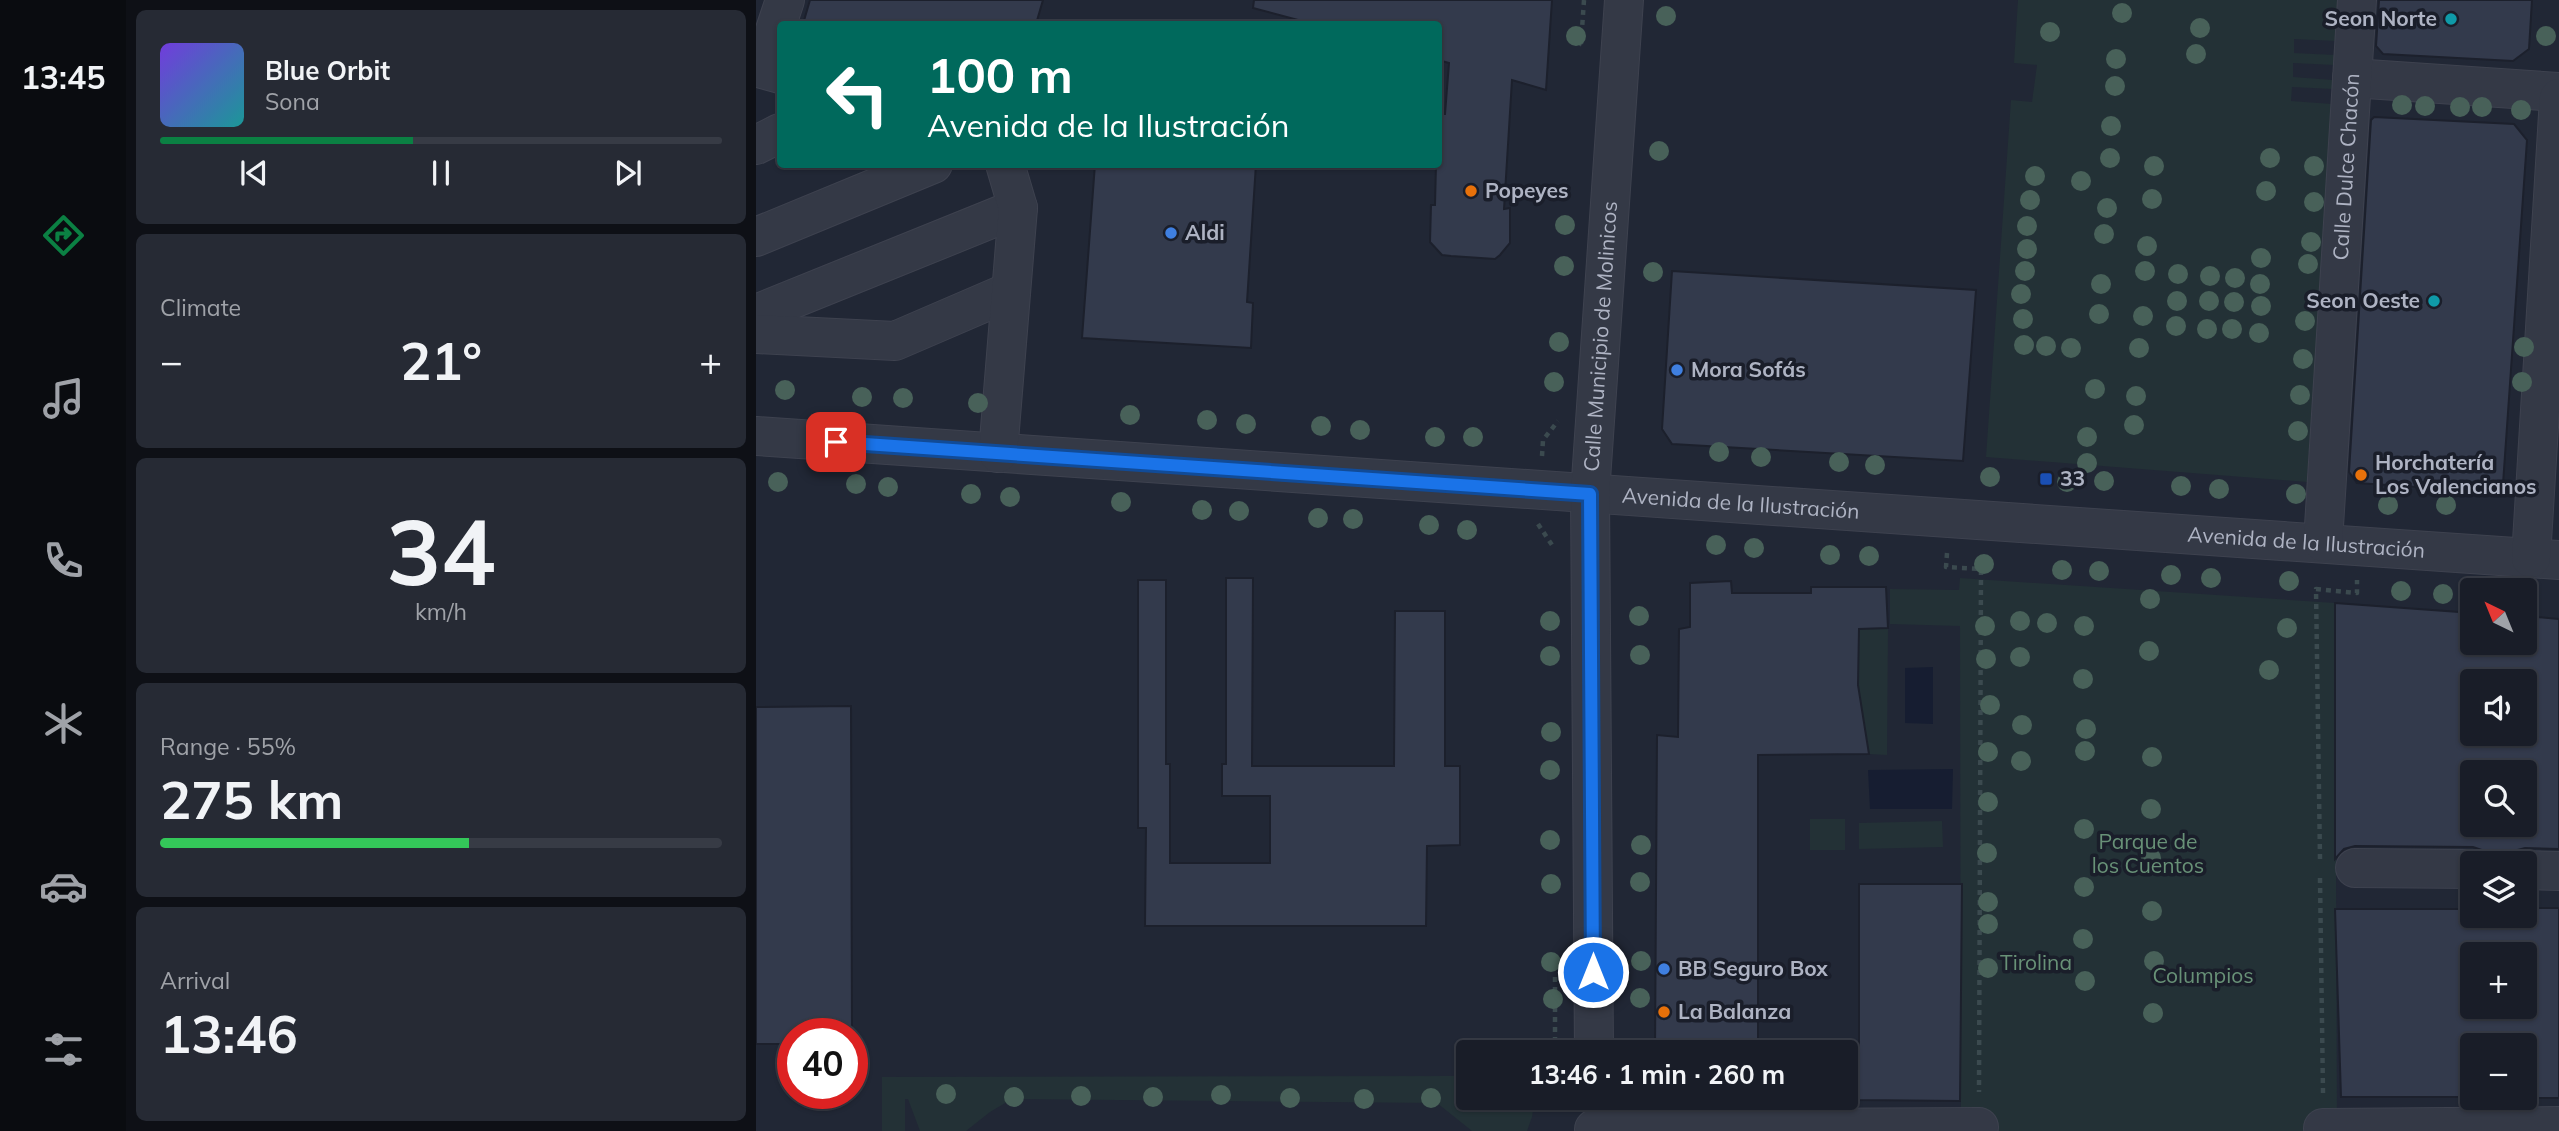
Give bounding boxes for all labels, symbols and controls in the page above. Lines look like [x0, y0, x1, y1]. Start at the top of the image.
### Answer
place label: Seon Norte [2325, 5, 2437, 31]
marker: Seon Norte [2443, 11, 2459, 27]
text: 100 m [927, 44, 1073, 105]
icon: left [812, 49, 903, 140]
text: Blue Orbit [265, 54, 390, 87]
text: 13:45 [21, 57, 105, 97]
street label: Calle Dulce Chacón [2327, 72, 2364, 261]
text: Sona [265, 87, 320, 116]
text: Avenida de la Ilustración [927, 105, 1290, 145]
icon: previous [235, 154, 273, 192]
icon: pause [422, 154, 460, 192]
icon: next [609, 154, 647, 192]
place label: Popeyes [1485, 177, 1568, 203]
marker: Popeyes [1463, 183, 1479, 199]
street label: Calle Municipio de Molinicos [1578, 200, 1622, 472]
icon: directions [39, 211, 88, 260]
place label: Aldi [1185, 219, 1225, 245]
marker: Aldi [1163, 225, 1179, 241]
place label: Seon Oeste [2306, 287, 2420, 313]
text: Climate [160, 293, 241, 322]
marker: Seon Oeste [2426, 293, 2442, 309]
text: 21° [400, 328, 482, 393]
text: − [160, 337, 183, 385]
text: + [699, 337, 722, 385]
place label: Mora Sofás [1691, 356, 1806, 382]
marker: Mora Sofás [1669, 362, 1685, 378]
icon: music [39, 374, 88, 423]
pin [806, 412, 866, 472]
icon: arrive [817, 423, 855, 461]
place label: Horchatería Los Valencianos [2375, 449, 2537, 499]
place label: 33 [2060, 465, 2085, 491]
marker: Horchatería Los Valencianos [2353, 467, 2369, 483]
marker: 33 [2038, 471, 2054, 487]
street label: Avenida de la Ilustración [1621, 482, 1860, 524]
text: 34 [386, 494, 496, 608]
street label: Avenida de la Ilustración [2187, 520, 2426, 563]
icon: phone [39, 536, 88, 585]
north arrow [2460, 578, 2538, 654]
map controls [2460, 578, 2537, 1110]
text: km/h [415, 597, 467, 626]
button: sound [2460, 669, 2537, 746]
icon: climate [39, 699, 88, 748]
text: Range · 55% [160, 732, 296, 761]
button: search [2460, 760, 2537, 837]
text: 275 km [160, 767, 343, 832]
park label: Parque de los Cuentos [2092, 828, 2204, 878]
button: layers [2460, 851, 2537, 928]
icon: car [39, 862, 88, 911]
position arrow [1556, 935, 1630, 1009]
button: + [2460, 942, 2537, 1019]
park label: Tirolina [2000, 949, 2072, 975]
place label: BB Seguro Box [1678, 955, 1828, 981]
marker: BB Seguro Box [1656, 961, 1672, 977]
park label: Columpios [2152, 962, 2254, 988]
text: Arrival [160, 966, 230, 995]
place label: La Balanza [1678, 998, 1791, 1024]
text: 13:46 [160, 1001, 298, 1066]
marker: La Balanza [1656, 1004, 1672, 1020]
speed limit sign: 40 [777, 1018, 868, 1109]
icon: filters [39, 1025, 88, 1074]
button: − [2460, 1033, 2537, 1110]
text: 13:46 · 1 min · 260 m [1529, 1058, 1785, 1091]

